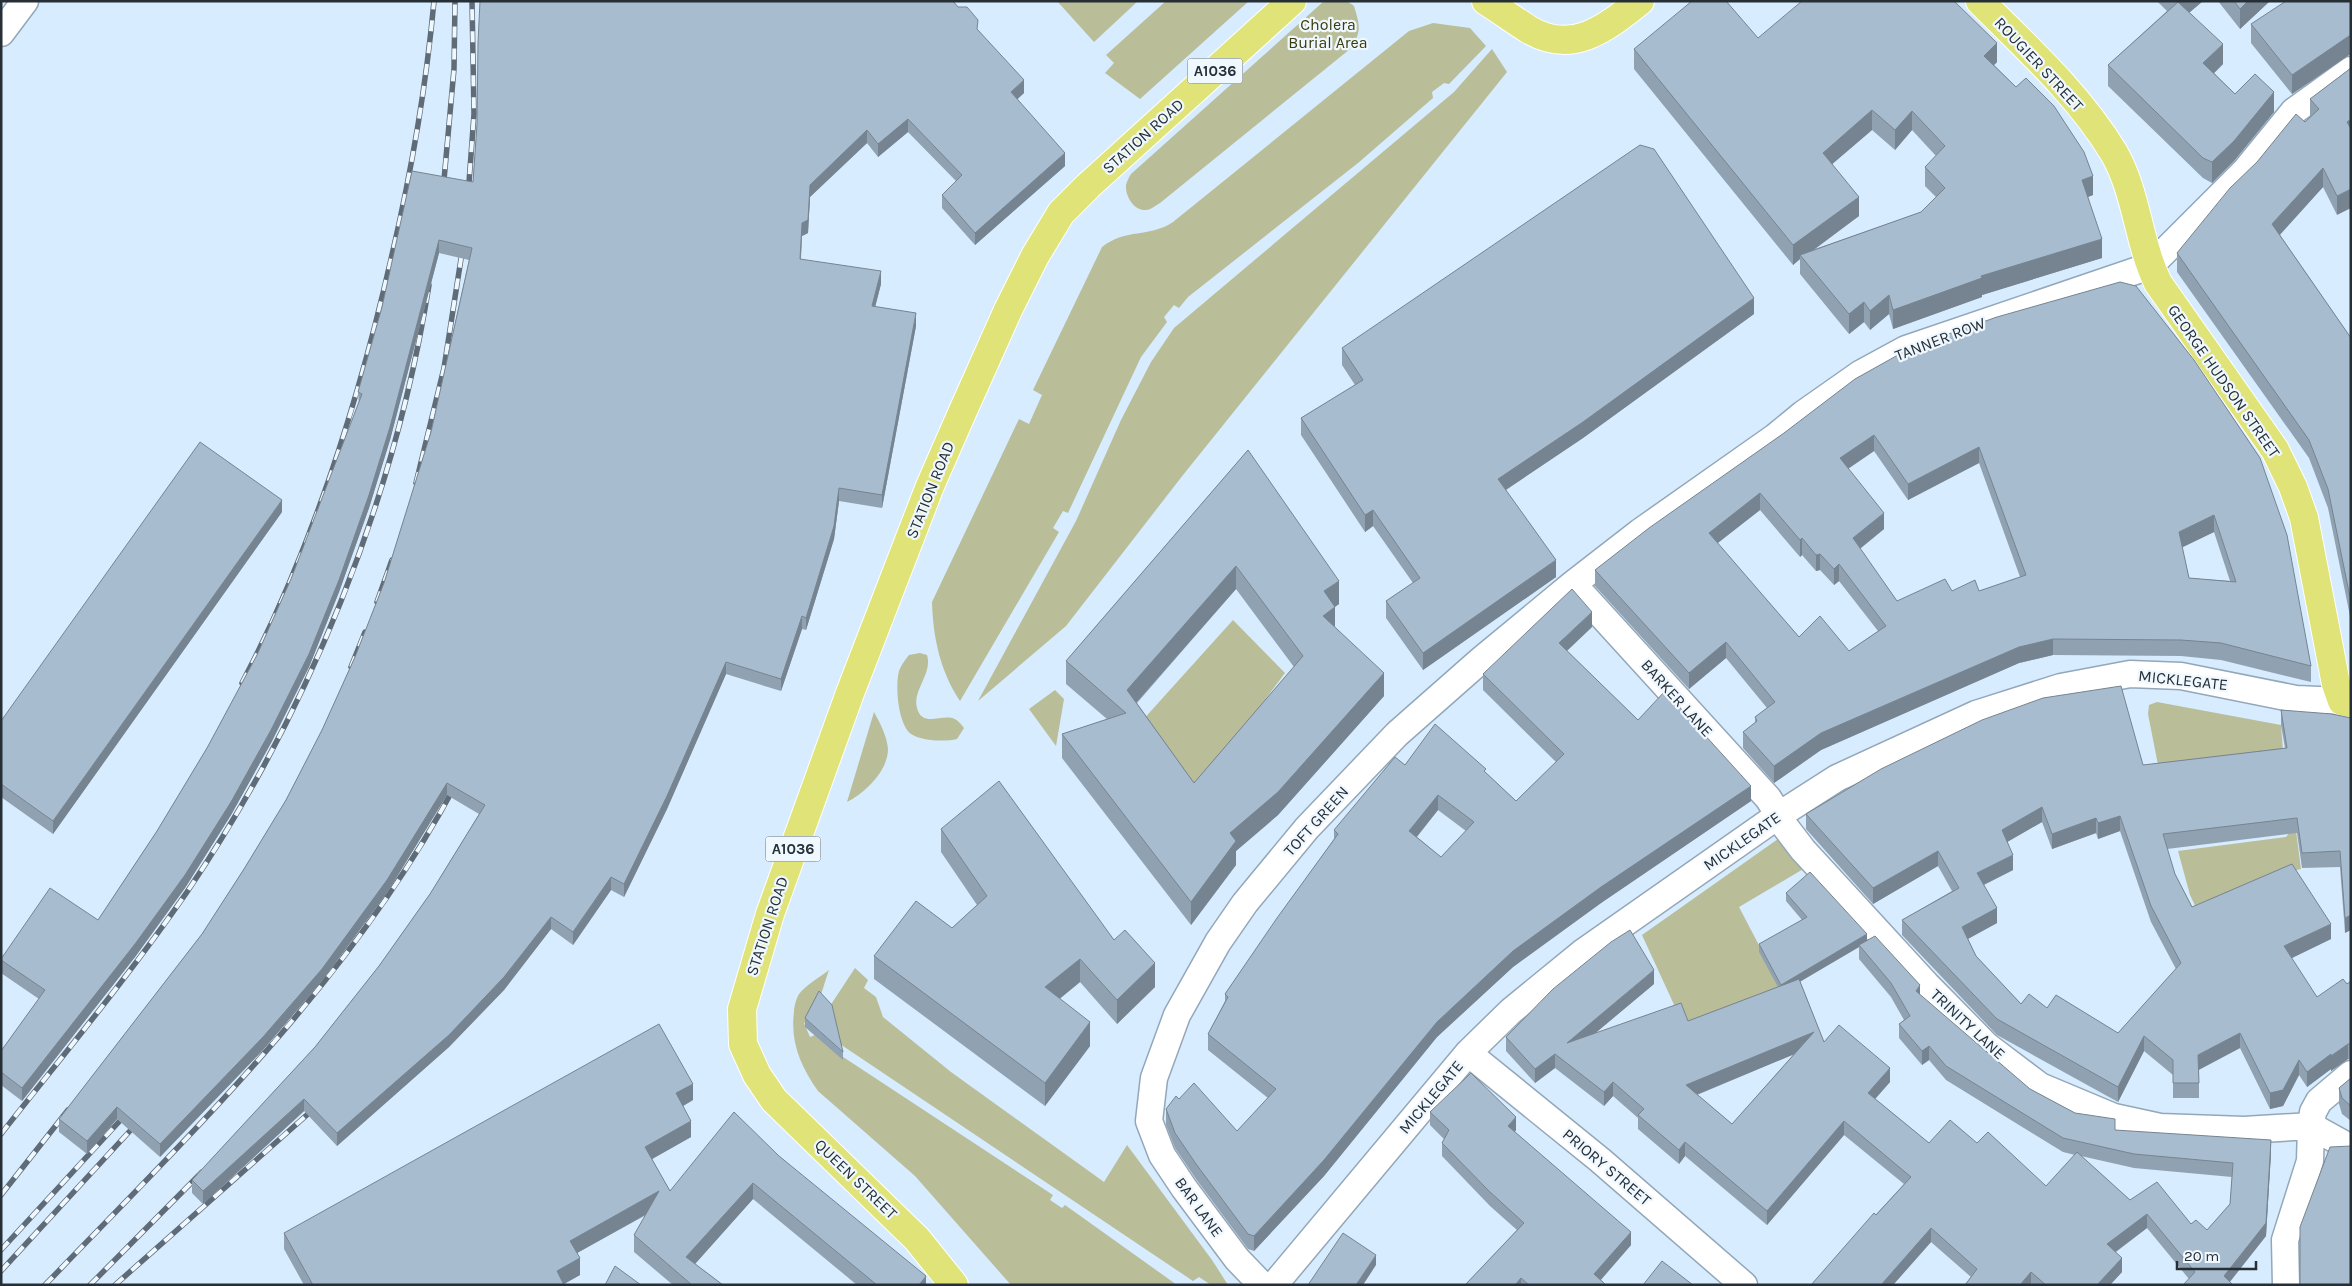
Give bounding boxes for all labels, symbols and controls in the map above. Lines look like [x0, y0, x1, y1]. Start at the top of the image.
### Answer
street label: ROUGIER STREET [1991, 13, 2087, 115]
park label: Cholera Burial Area [1288, 15, 1368, 52]
road number: A1036 [1188, 58, 1242, 84]
street label: STATION ROAD [1098, 94, 1188, 178]
street label: GEORGE HUDSON STREET [2164, 301, 2284, 461]
street label: TANNER ROW [1892, 313, 1989, 365]
street label: STATION ROAD [902, 439, 958, 541]
street label: BARKER LANE [1637, 655, 1717, 741]
street label: MICKLEGATE [2137, 666, 2229, 694]
street label: TOFT GREEN [1280, 782, 1352, 860]
street label: MICKLEGATE [1700, 807, 1784, 875]
road number: A1036 [766, 836, 820, 862]
street label: STATION ROAD [742, 874, 792, 978]
street label: TRINITY LANE [1927, 985, 2009, 1063]
street label: MICKLEGATE [1395, 1056, 1467, 1138]
street label: PRIORY STREET [1559, 1125, 1655, 1209]
street label: QUEEN STREET [811, 1135, 901, 1223]
street label: BAR LANE [1171, 1173, 1227, 1241]
scale bar [2177, 1238, 2256, 1270]
text: 20 m [2184, 1247, 2219, 1265]

